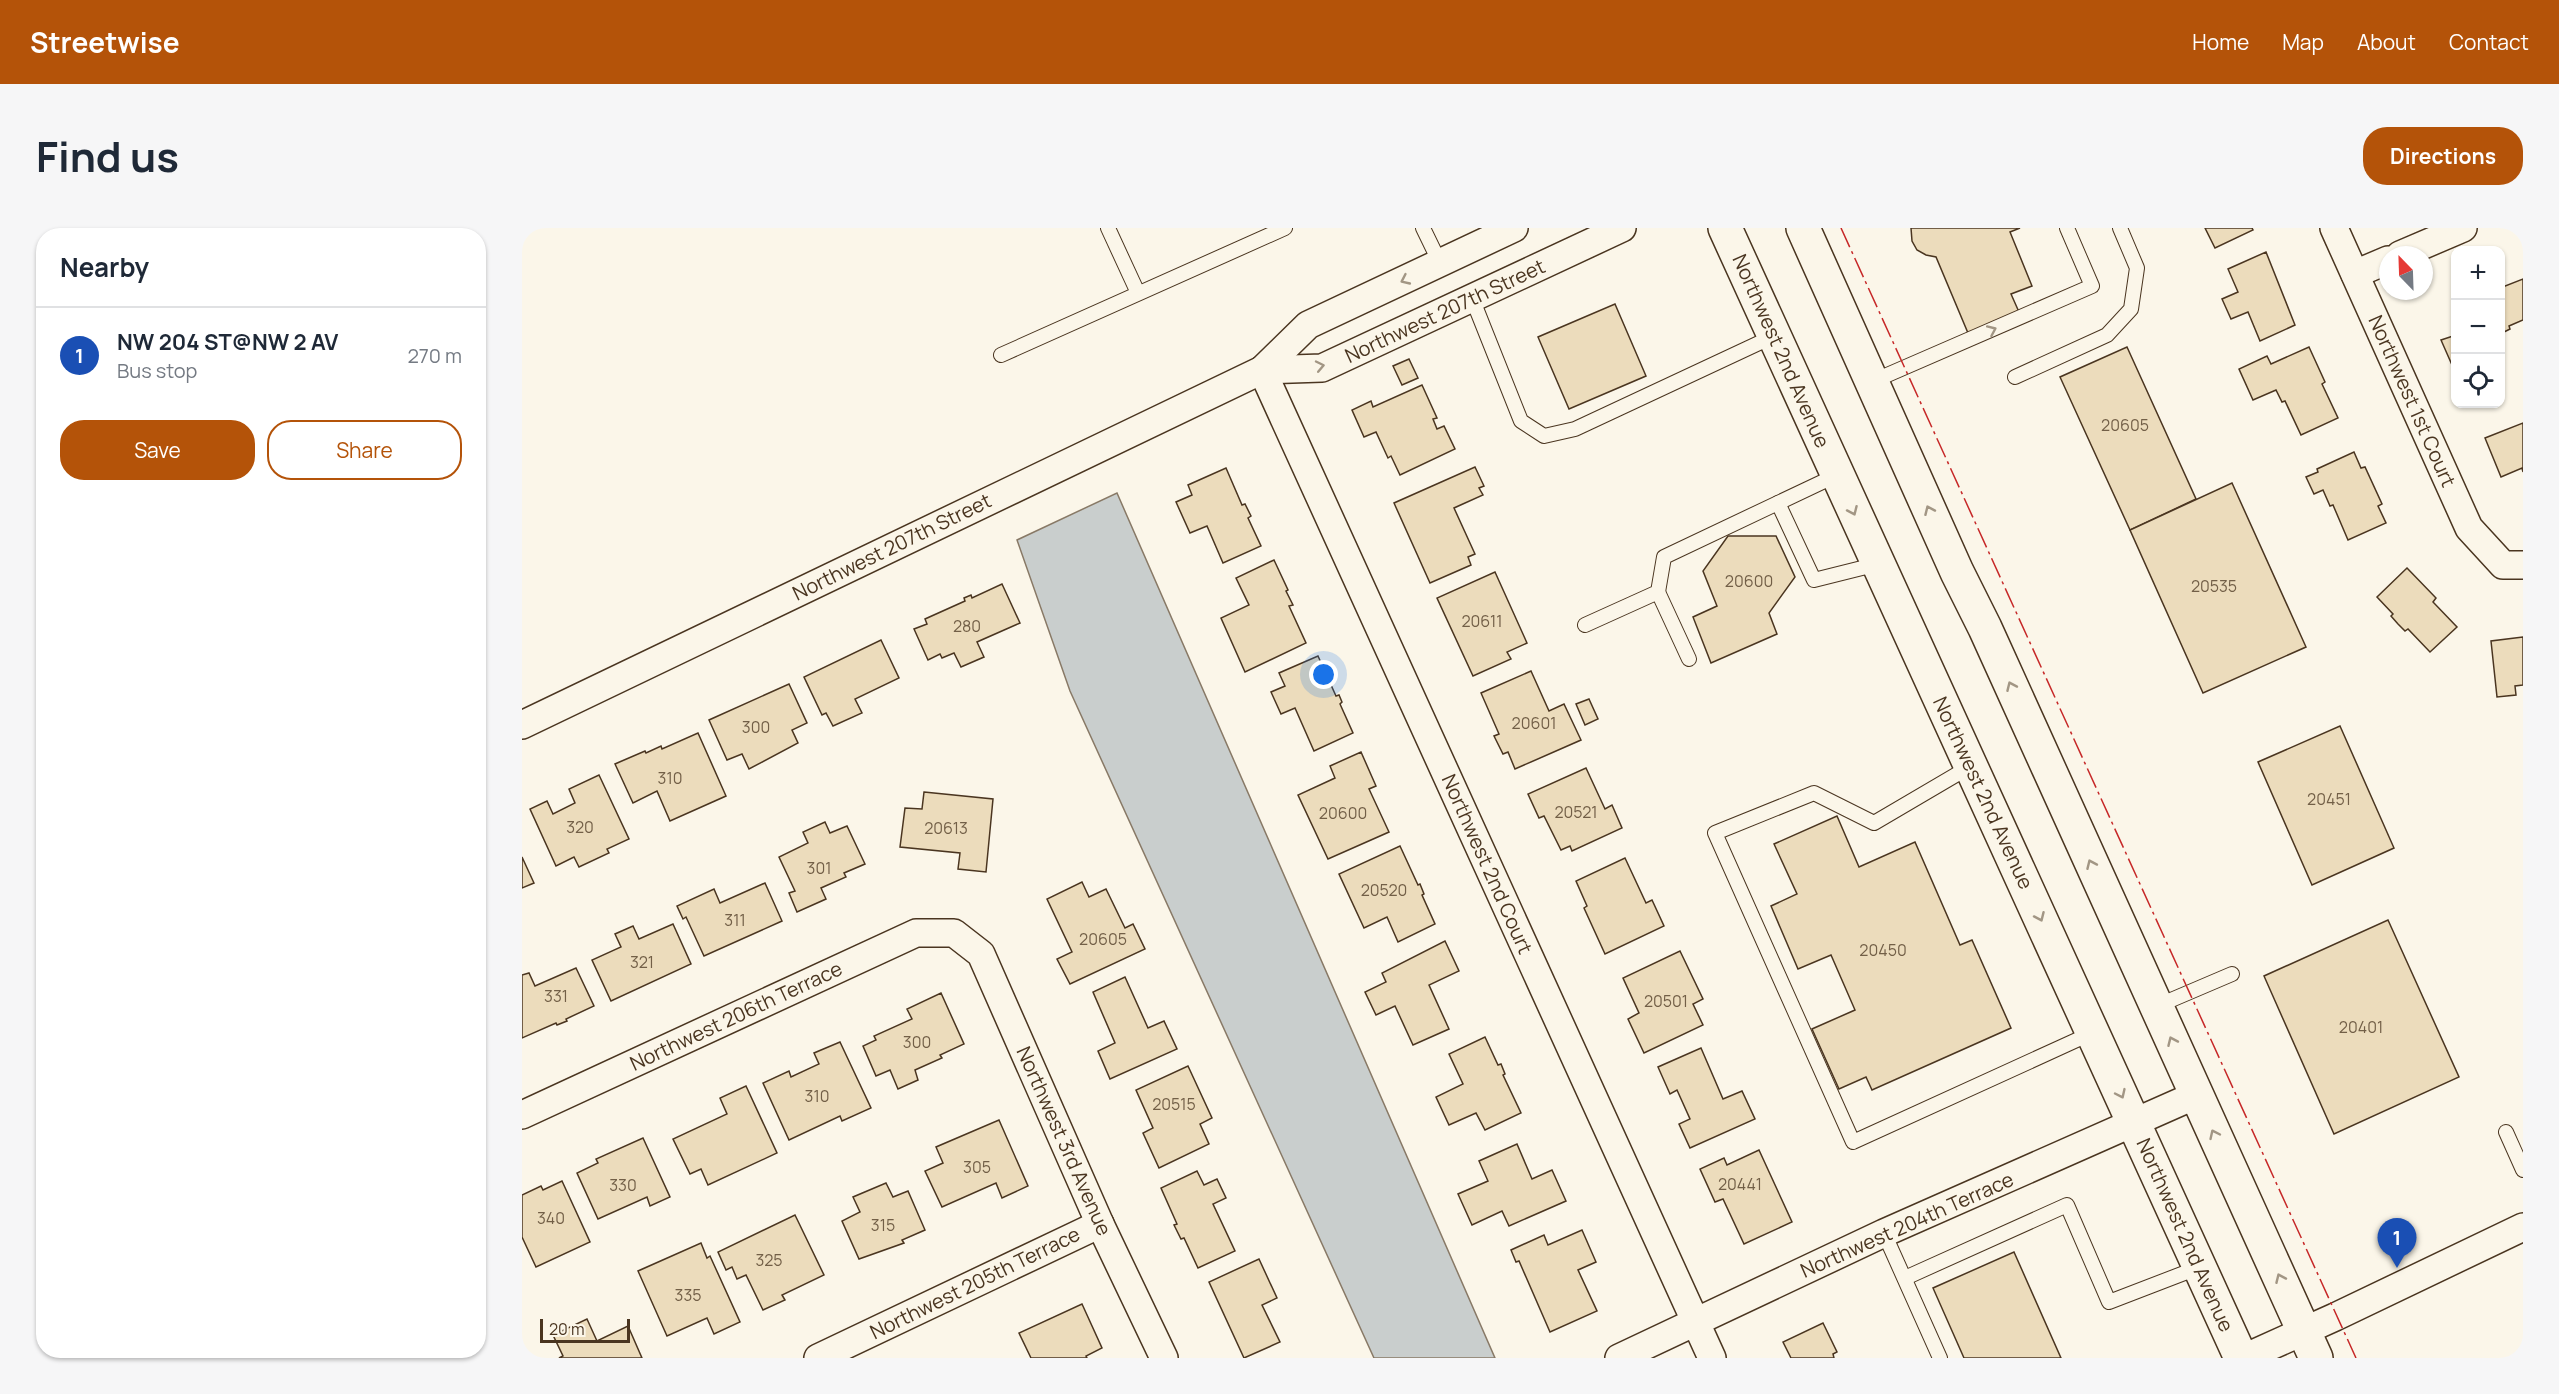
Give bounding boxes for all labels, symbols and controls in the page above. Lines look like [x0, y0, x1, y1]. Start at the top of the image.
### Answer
text: Streetwise [30, 23, 180, 61]
text: Home [2192, 28, 2249, 56]
text: Map [2282, 28, 2324, 56]
text: About [2357, 28, 2416, 56]
text: Contact [2449, 28, 2529, 56]
text: Find us [36, 127, 179, 185]
button: Directions [2363, 127, 2523, 185]
north arrow [2379, 246, 2433, 300]
map controls [2451, 246, 2505, 408]
button: + [2451, 246, 2505, 300]
text: Nearby [60, 249, 149, 285]
street label: Northwest 2nd Avenue [1727, 250, 1836, 452]
street label: Northwest 207th Street [1340, 252, 1549, 369]
one-way arrow [1400, 272, 1411, 284]
button: − [2451, 300, 2505, 354]
street label: Northwest 1st Court [2362, 311, 2462, 491]
one-way arrow [1986, 325, 1997, 337]
text: NW 204 ST@NW 2 AV [117, 327, 338, 357]
text: 1 [75, 342, 84, 369]
text: 270 m [407, 342, 462, 369]
button: locate [2451, 354, 2505, 408]
text: Bus stop [117, 357, 197, 384]
one-way arrow [1315, 360, 1325, 373]
house number: 20605 [2101, 414, 2149, 436]
button: Save [60, 420, 255, 480]
button: Share [267, 420, 462, 480]
street label: Northwest 207th Street [788, 487, 996, 606]
one-way arrow [1846, 504, 1858, 515]
one-way arrow [1924, 505, 1936, 516]
house number: 20600 [1725, 570, 1773, 592]
house number: 20535 [2191, 575, 2237, 597]
house number: 20611 [1461, 610, 1503, 632]
house number: 280 [953, 615, 981, 637]
your location [1309, 660, 1338, 689]
one-way arrow [2006, 682, 2018, 693]
street label: Northwest 2nd Avenue [1927, 692, 2040, 893]
house number: 20601 [1512, 712, 1556, 734]
house number: 300 [742, 716, 770, 738]
house number: 310 [658, 767, 682, 789]
street label: Northwest 2nd Court [1436, 770, 1539, 958]
house number: 20451 [2307, 788, 2351, 810]
house number: 20521 [1554, 801, 1598, 823]
house number: 20600 [1319, 802, 1367, 824]
house number: 320 [566, 816, 594, 838]
house number: 20613 [924, 817, 968, 839]
house number: 301 [807, 857, 831, 879]
one-way arrow [2087, 859, 2099, 870]
house number: 20520 [1361, 879, 1407, 901]
house number: 311 [724, 909, 746, 931]
one-way arrow [2032, 910, 2044, 921]
house number: 20605 [1079, 928, 1127, 950]
house number: 20450 [1859, 939, 1907, 961]
house number: 321 [630, 951, 654, 973]
street label: Northwest 206th Terrace [625, 954, 846, 1077]
house number: 331 [544, 985, 568, 1007]
house number: 20501 [1644, 990, 1688, 1012]
house number: 20401 [2339, 1016, 2383, 1038]
house number: 300 [903, 1031, 931, 1053]
one-way arrow [2168, 1037, 2180, 1048]
street label: Northwest 3rd Avenue [1011, 1042, 1118, 1240]
house number: 310 [805, 1085, 829, 1107]
one-way arrow [2113, 1088, 2125, 1099]
house number: 20515 [1152, 1093, 1196, 1115]
one-way arrow [2210, 1129, 2222, 1140]
street label: Northwest 2nd Avenue [2131, 1134, 2240, 1336]
house number: 305 [963, 1156, 991, 1178]
street label: Northwest 204th Terrace [1796, 1165, 2018, 1284]
house number: 20441 [1718, 1173, 1762, 1195]
house number: 330 [609, 1174, 637, 1196]
house number: 340 [537, 1207, 565, 1229]
house number: 315 [871, 1214, 895, 1236]
pin: 1 [2378, 1218, 2416, 1268]
street label: Northwest 205th Terrace [865, 1220, 1084, 1345]
house number: 325 [755, 1249, 783, 1271]
one-way arrow [2275, 1274, 2287, 1285]
house number: 335 [675, 1284, 701, 1306]
scale bar [540, 1316, 630, 1344]
text: 20 m [549, 1318, 585, 1340]

